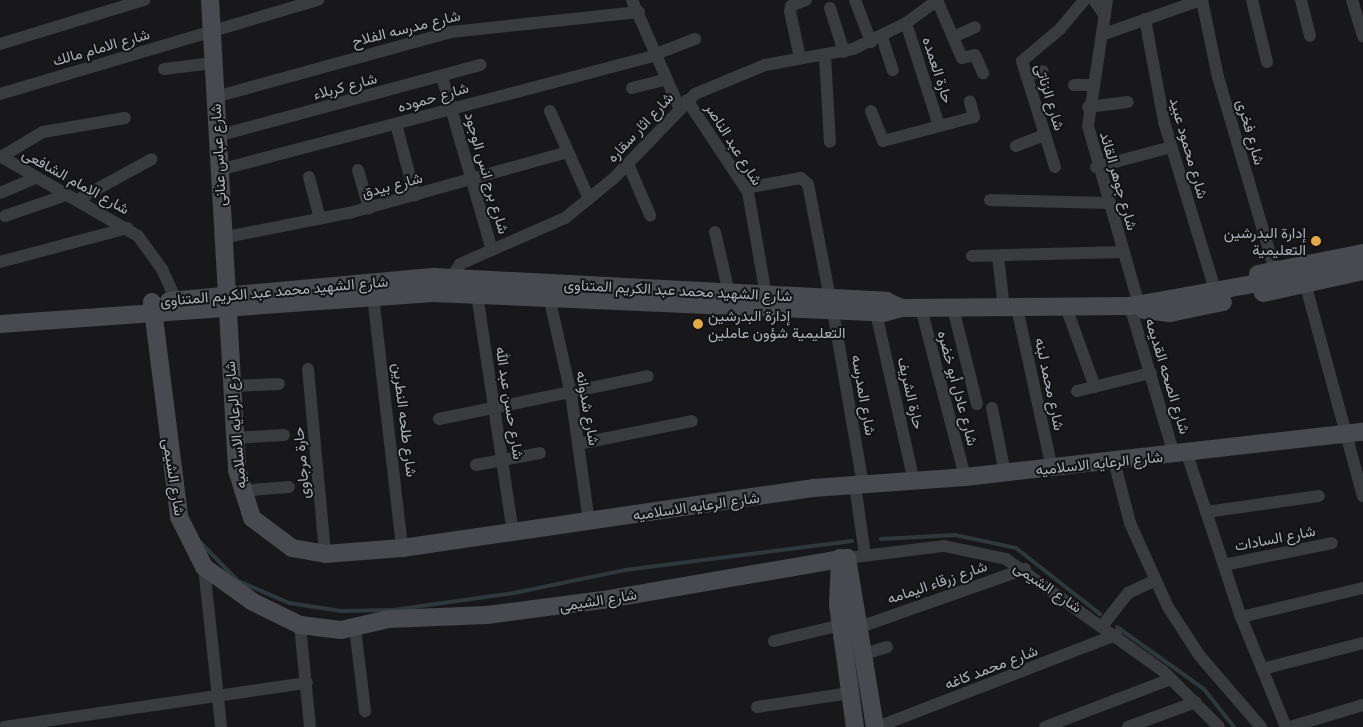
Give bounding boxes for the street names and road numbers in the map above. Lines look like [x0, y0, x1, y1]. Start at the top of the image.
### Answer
street label: شارع مدرسه الفلاح [350, 6, 462, 50]
street label: شارع الامام مالك [50, 25, 152, 69]
street label: حارة العمده [919, 35, 957, 105]
street label: شارع الزناتى [1031, 61, 1069, 133]
street label: شارع كربلاء [311, 69, 379, 103]
street label: شارع حموده [395, 78, 471, 116]
street label: شارع اثار سقاره [603, 88, 677, 166]
street label: شارع محمود عبيد [1166, 95, 1212, 201]
street label: شارع فخرى [1233, 97, 1269, 167]
street label: شارع عبد الناصر [702, 100, 766, 188]
street label: شارع عباس عنانى [206, 103, 230, 207]
street label: شارع برج انس الوجود [461, 110, 513, 236]
street label: شارع جوهر القائد [1096, 130, 1142, 232]
street label: شارع الامام الشافعى [19, 144, 133, 218]
street label: شارع بيدق [360, 168, 424, 202]
street label: شارع الشهيد محمد عبد الكريم المتناوى [159, 272, 389, 310]
street label: شارع الشهيد محمد عبد الكريم المتناوى [563, 275, 793, 305]
street label: شارع الصحه القديمه [1142, 316, 1194, 436]
street label: شارع عادل أبو خضره [934, 328, 982, 448]
street label: شارع محمد لبنه [1031, 336, 1069, 432]
street label: شارع حسن عبد الله [492, 345, 528, 461]
street label: شارع المدرسه [848, 353, 880, 437]
street label: حارة الشريف [894, 355, 928, 431]
street label: شارع الرعايه الاسلاميه [220, 360, 250, 490]
street label: شارع طلحه النطرين [389, 362, 421, 478]
street label: شارع شدوانه [573, 369, 603, 447]
street label: حارة مرجاوى [289, 426, 313, 500]
street label: شارع الشيمى [159, 437, 189, 517]
street label: شارع الرعايه الاسلاميه [1034, 447, 1164, 479]
street label: شارع الرعايه الاسلاميه [631, 488, 761, 524]
street label: شارع السادات [1233, 521, 1317, 555]
street label: شارع زرقاء اليمامه [885, 556, 989, 608]
street label: شارع الشيمى [1011, 558, 1085, 616]
street label: شارع الشيمى [558, 585, 638, 615]
street label: شارع محمد كاغه [942, 641, 1040, 693]

